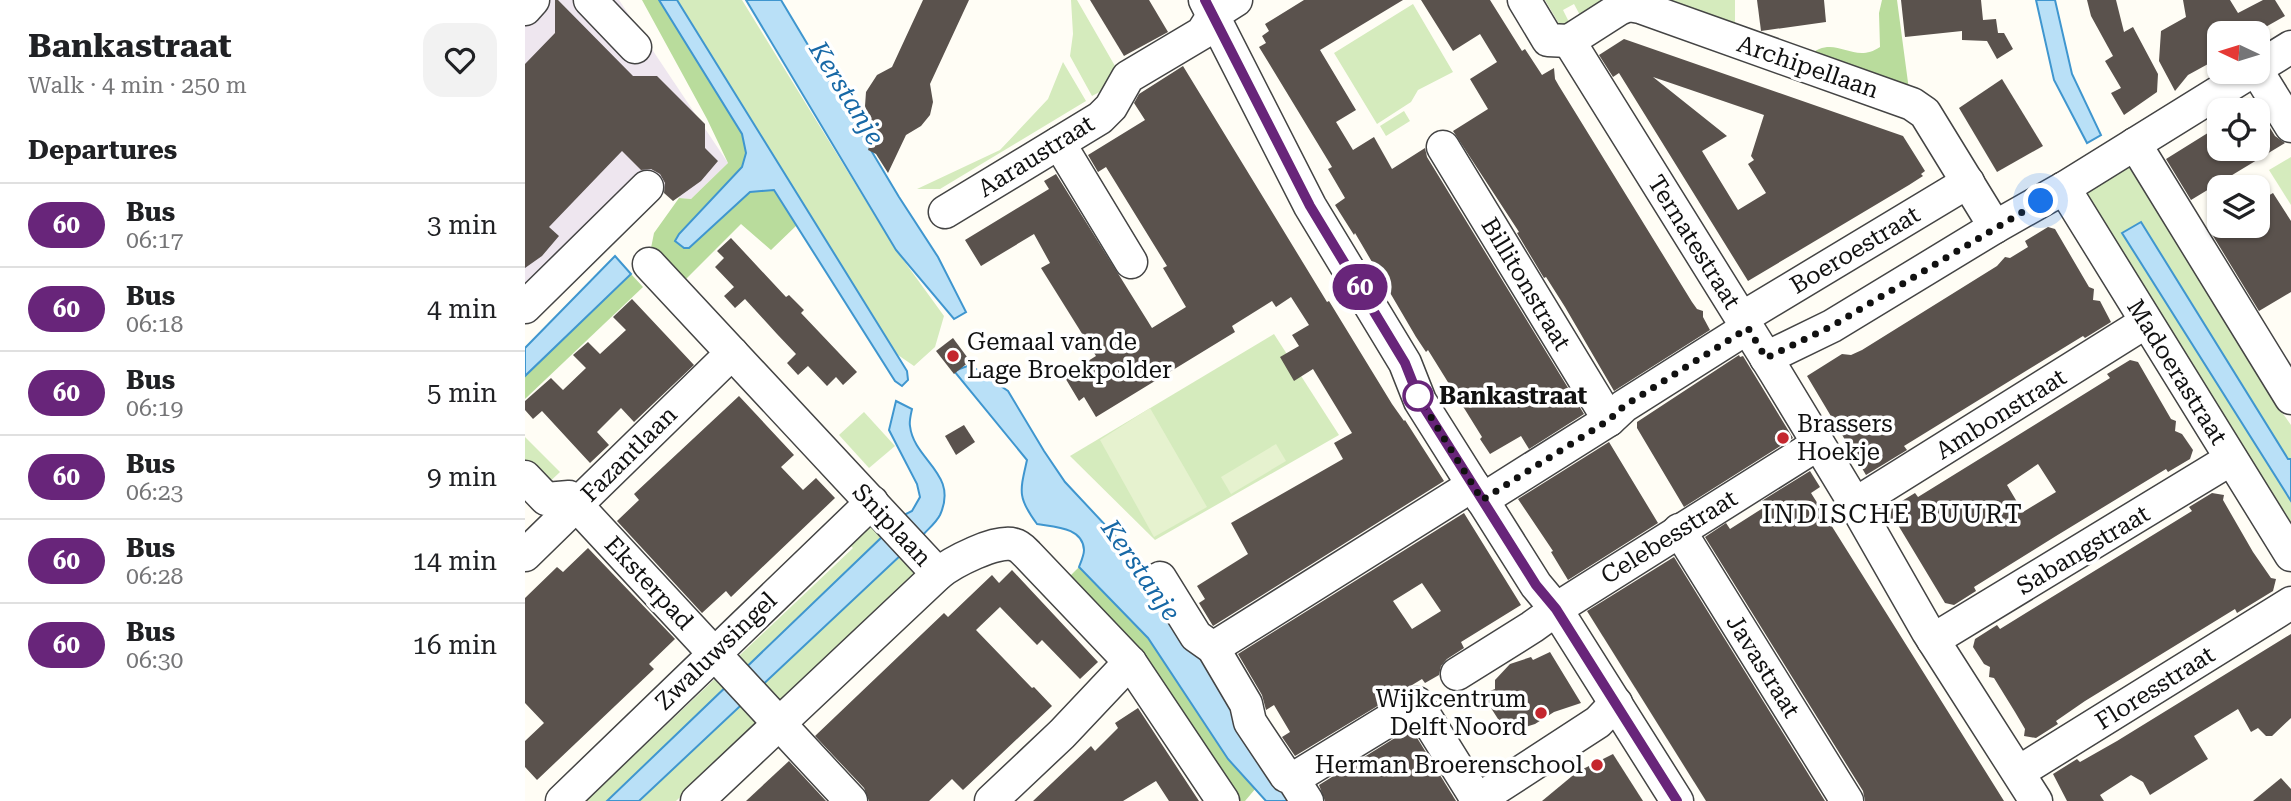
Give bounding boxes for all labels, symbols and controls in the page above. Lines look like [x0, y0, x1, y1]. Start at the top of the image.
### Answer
north arrow [2207, 21, 2270, 84]
map controls [2207, 21, 2270, 238]
button: heart [423, 23, 497, 97]
text: Bankastraat [28, 26, 232, 65]
street label: Archipellaan [1734, 30, 1882, 104]
water label: Kerstanje [803, 35, 891, 150]
text: Walk · 4 min · 250 m [28, 72, 247, 99]
button: locate [2207, 98, 2270, 161]
street label: Aaraustraat [973, 109, 1099, 203]
text: Departures [28, 135, 177, 165]
street label: Ternatestraat [1642, 170, 1746, 314]
button: layers [2207, 175, 2270, 238]
your location [2023, 183, 2058, 218]
text: Bus [126, 197, 175, 227]
street label: Boeroestraat [1785, 200, 1925, 300]
text: 3 min [427, 210, 497, 240]
text: 60 [53, 211, 80, 239]
street label: Billitonstraat [1475, 213, 1577, 355]
text: 06:17 [126, 227, 183, 254]
line badge: 60 [1329, 264, 1391, 310]
text: 60 [1347, 273, 1373, 301]
text: Bus [126, 281, 175, 311]
text: 4 min [427, 294, 497, 324]
street label: Madoerastraat [2121, 294, 2233, 450]
text: 60 [53, 295, 80, 323]
text: 06:18 [126, 311, 183, 338]
place label: Gemaal van de Lage Broekpolder [967, 328, 1172, 384]
marker: Gemaal van de Lage Broekpolder [945, 348, 961, 364]
street label: Ambonstraat [1931, 363, 2071, 465]
text: Bus [126, 365, 175, 395]
text: 5 min [427, 378, 497, 408]
text: 60 [53, 379, 80, 407]
marker: Bankastraat [1403, 381, 1433, 411]
place label: Bankastraat [1439, 382, 1587, 410]
text: 06:19 [126, 395, 183, 422]
street label: Fazantlaan [575, 400, 683, 508]
place label: Brassers Hoekje [1797, 410, 1893, 466]
marker: Brassers Hoekje [1775, 430, 1791, 446]
text: Bus [126, 449, 175, 479]
text: 9 min [427, 462, 497, 492]
text: 60 [53, 463, 80, 491]
street label: Sniplaan [847, 478, 937, 572]
text: 06:23 [126, 479, 183, 506]
street label: Celebesstraat [1596, 484, 1742, 590]
district label: INDISCHE BUURT [1762, 499, 2024, 529]
street label: Sabangstraat [2012, 499, 2154, 601]
water label: Kerstanje [1095, 513, 1187, 626]
street label: Eksterpad [599, 531, 699, 635]
text: Bus [126, 533, 175, 563]
text: 14 min [413, 546, 497, 576]
text: 60 [53, 547, 80, 575]
text: 06:28 [126, 563, 183, 590]
street label: Zwaluwsingel [650, 586, 782, 716]
street label: Javastraat [1720, 609, 1806, 723]
text: Bus [126, 617, 175, 647]
text: 16 min [413, 630, 497, 660]
text: 60 [53, 631, 80, 659]
street label: Floresstraat [2090, 640, 2220, 736]
text: 06:30 [126, 647, 183, 674]
place label: Wijkcentrum Delft Noord [1376, 685, 1527, 741]
marker: Wijkcentrum Delft Noord [1533, 705, 1549, 721]
place label: Herman Broerenschool [1315, 751, 1583, 779]
marker: Herman Broerenschool [1589, 757, 1605, 773]

